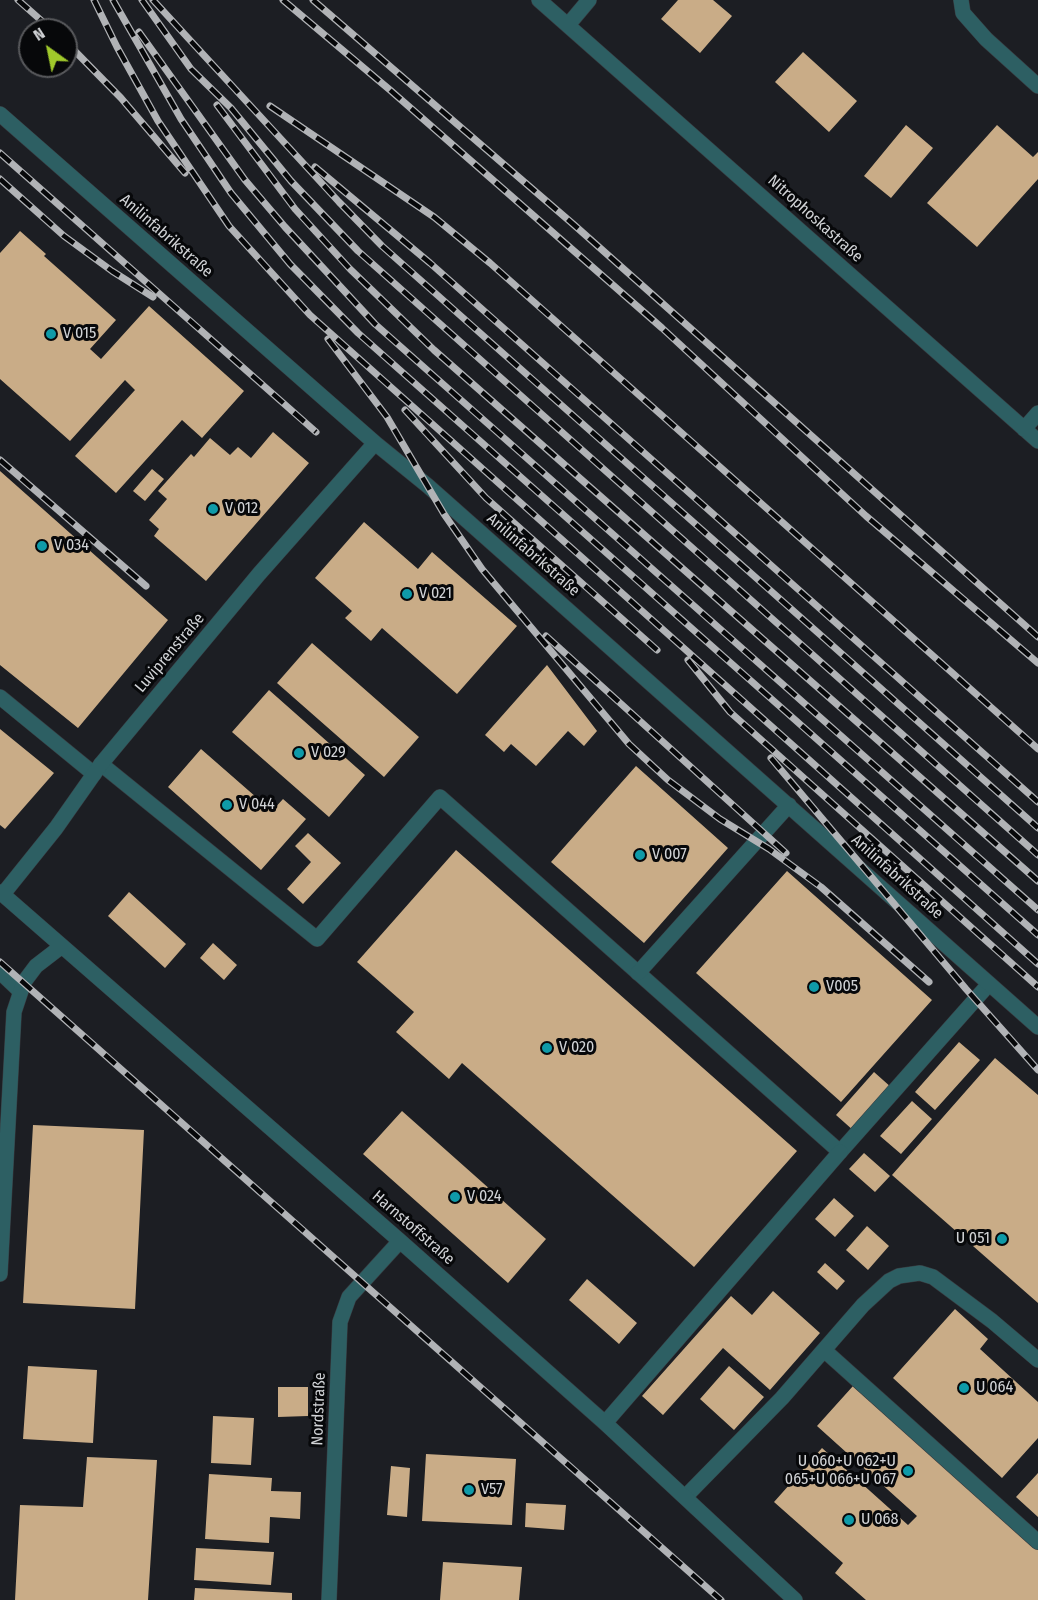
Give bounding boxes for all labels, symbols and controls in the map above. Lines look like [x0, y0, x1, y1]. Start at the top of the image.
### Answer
north arrow [18, 18, 78, 78]
text: N [30, 24, 48, 45]
street label: Nitrophoskastraße [764, 171, 866, 267]
street label: Anilinfabrikstraße [116, 190, 216, 282]
place label: V 015 [63, 324, 96, 344]
marker: V 015 [44, 327, 58, 341]
place label: V 012 [225, 499, 258, 519]
marker: V 012 [206, 502, 220, 516]
street label: Anilinfabrikstraße [483, 509, 583, 601]
place label: V 034 [54, 536, 89, 556]
marker: V 034 [35, 539, 49, 553]
place label: V 021 [419, 584, 452, 604]
marker: V 021 [400, 587, 414, 601]
street label: Luviprenstraße [131, 609, 209, 697]
place label: V 029 [311, 743, 346, 763]
marker: V 029 [292, 746, 306, 760]
place label: V 044 [239, 795, 275, 815]
marker: V 044 [220, 798, 234, 812]
street label: Anilinfabrikstraße [847, 831, 947, 923]
place label: V 007 [652, 845, 687, 865]
marker: V 007 [633, 848, 647, 862]
place label: V005 [826, 977, 858, 997]
marker: V005 [807, 980, 821, 994]
place label: V 020 [559, 1038, 594, 1058]
marker: V 020 [540, 1041, 554, 1055]
street label: Harnstoffstraße [368, 1187, 458, 1269]
place label: V 024 [467, 1187, 502, 1207]
marker: V 024 [448, 1190, 462, 1204]
place label: U 051 [956, 1229, 990, 1249]
marker: U 051 [995, 1232, 1009, 1246]
street label: Nordstraße [308, 1372, 330, 1446]
place label: U 064 [976, 1378, 1013, 1398]
marker: U 064 [957, 1381, 971, 1395]
place label: U 060+U 062+U 065+U 066+U 067 [785, 1452, 896, 1490]
marker: U 060+U 062+U 065+U 066+U 067 [901, 1464, 915, 1478]
place label: V57 [481, 1480, 502, 1500]
marker: V57 [462, 1483, 476, 1497]
place label: U 068 [861, 1510, 898, 1530]
marker: U 068 [842, 1513, 856, 1527]

